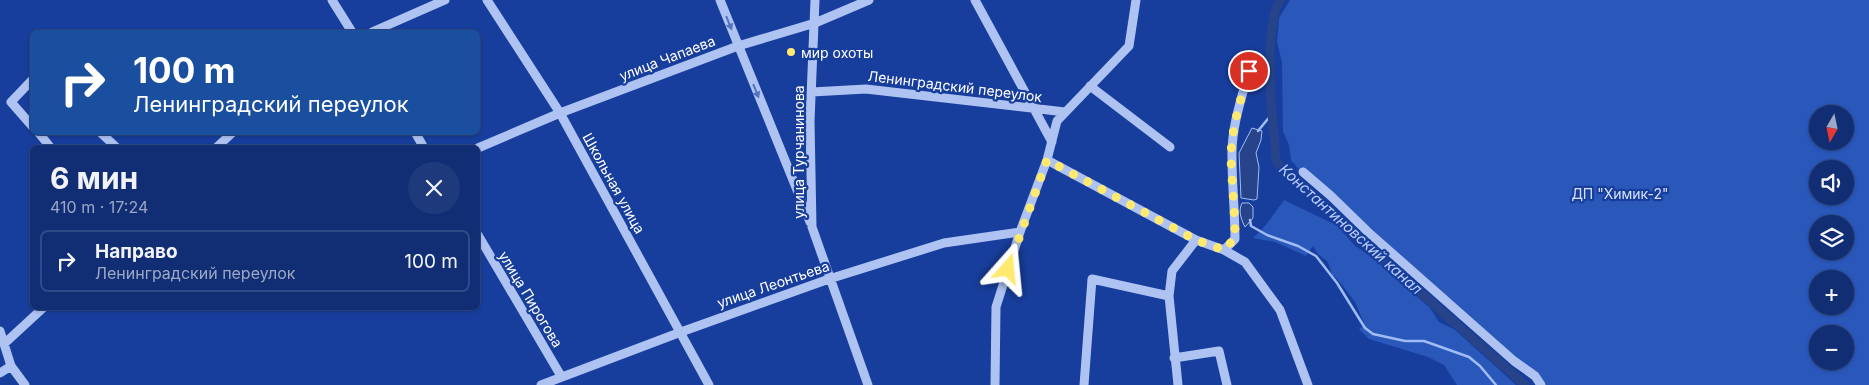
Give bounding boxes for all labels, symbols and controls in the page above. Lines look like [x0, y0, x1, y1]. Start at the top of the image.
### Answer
one-way arrow [725, 16, 733, 30]
street label: улица Чапаева [617, 32, 717, 84]
place label: мир охоты [801, 44, 873, 61]
marker: мир охоты [785, 46, 797, 58]
text: 100 m [133, 49, 236, 91]
icon: right [50, 50, 115, 115]
pin [1228, 50, 1270, 92]
icon: arrive [1235, 57, 1263, 85]
street label: Ленинградский переулок [867, 67, 1043, 105]
one-way arrow [752, 84, 760, 99]
street label: улица Турчанинова [790, 85, 807, 219]
text: Ленинградский переулок [133, 91, 409, 117]
north arrow [1809, 105, 1854, 150]
map controls [1809, 105, 1854, 370]
street label: Школьная улица [579, 130, 649, 236]
text: 6 мин [50, 160, 138, 196]
water label: Константиновский канал [1275, 160, 1427, 299]
button: sound [1809, 160, 1854, 205]
button: close [408, 162, 460, 214]
park label: ДП "Химик-2" [1571, 185, 1669, 202]
text: 410 m · 17:24 [50, 197, 148, 217]
button: layers [1809, 215, 1854, 260]
text: Направо [95, 240, 178, 263]
position arrow [981, 242, 1033, 294]
icon: right [52, 247, 80, 275]
street label: улица Пирогова [496, 248, 566, 350]
text: 100 m [404, 250, 458, 273]
street label: улица Леонтьева [715, 257, 831, 311]
text: Ленинградский переулок [95, 263, 295, 283]
button: + [1809, 270, 1854, 315]
button: − [1809, 325, 1854, 370]

